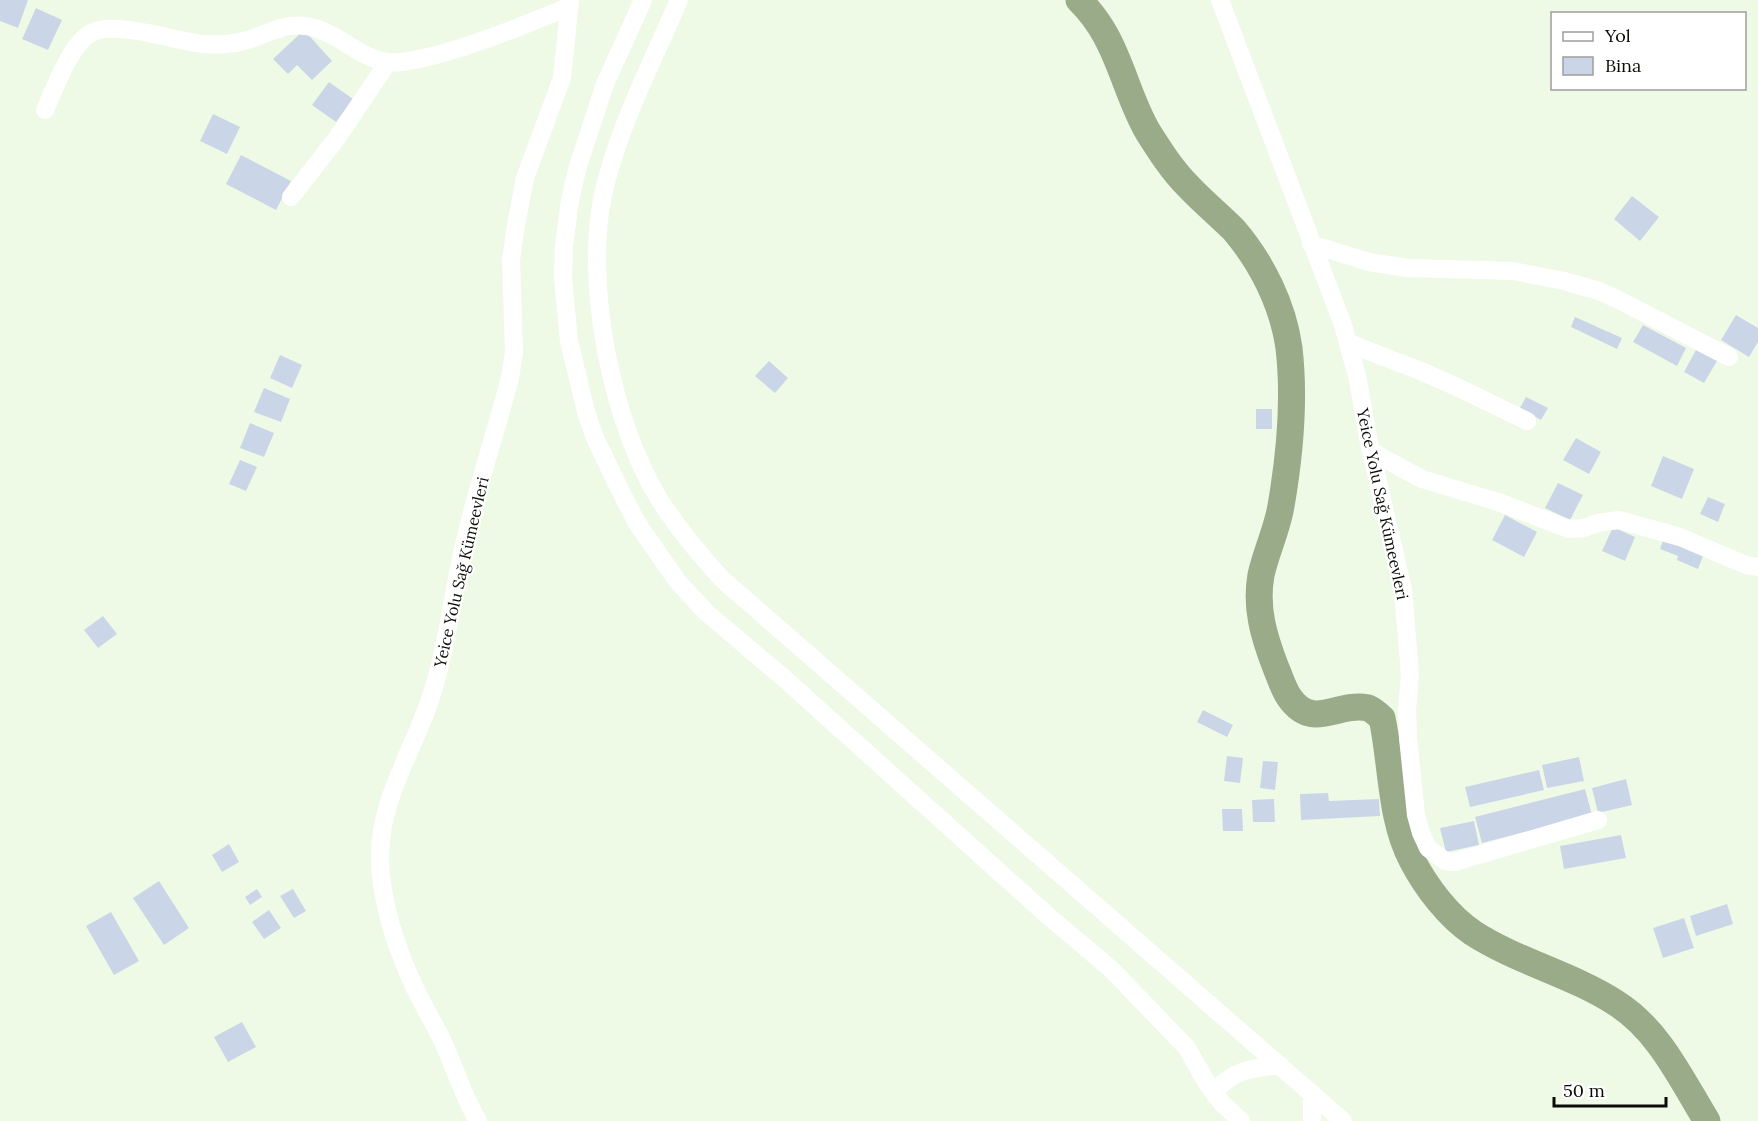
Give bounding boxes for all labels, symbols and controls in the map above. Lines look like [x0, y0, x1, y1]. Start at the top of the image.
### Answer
legend [1551, 12, 1746, 90]
text: Yol [1604, 24, 1631, 47]
text: Bina [1605, 54, 1641, 77]
street label: Yeice Yolu Sağ Kümeevleri [1353, 406, 1413, 601]
street label: Yeice Yolu Sağ Kümeevleri [429, 475, 493, 670]
scale bar [1554, 1070, 1666, 1108]
text: 50 m [1563, 1079, 1605, 1102]

